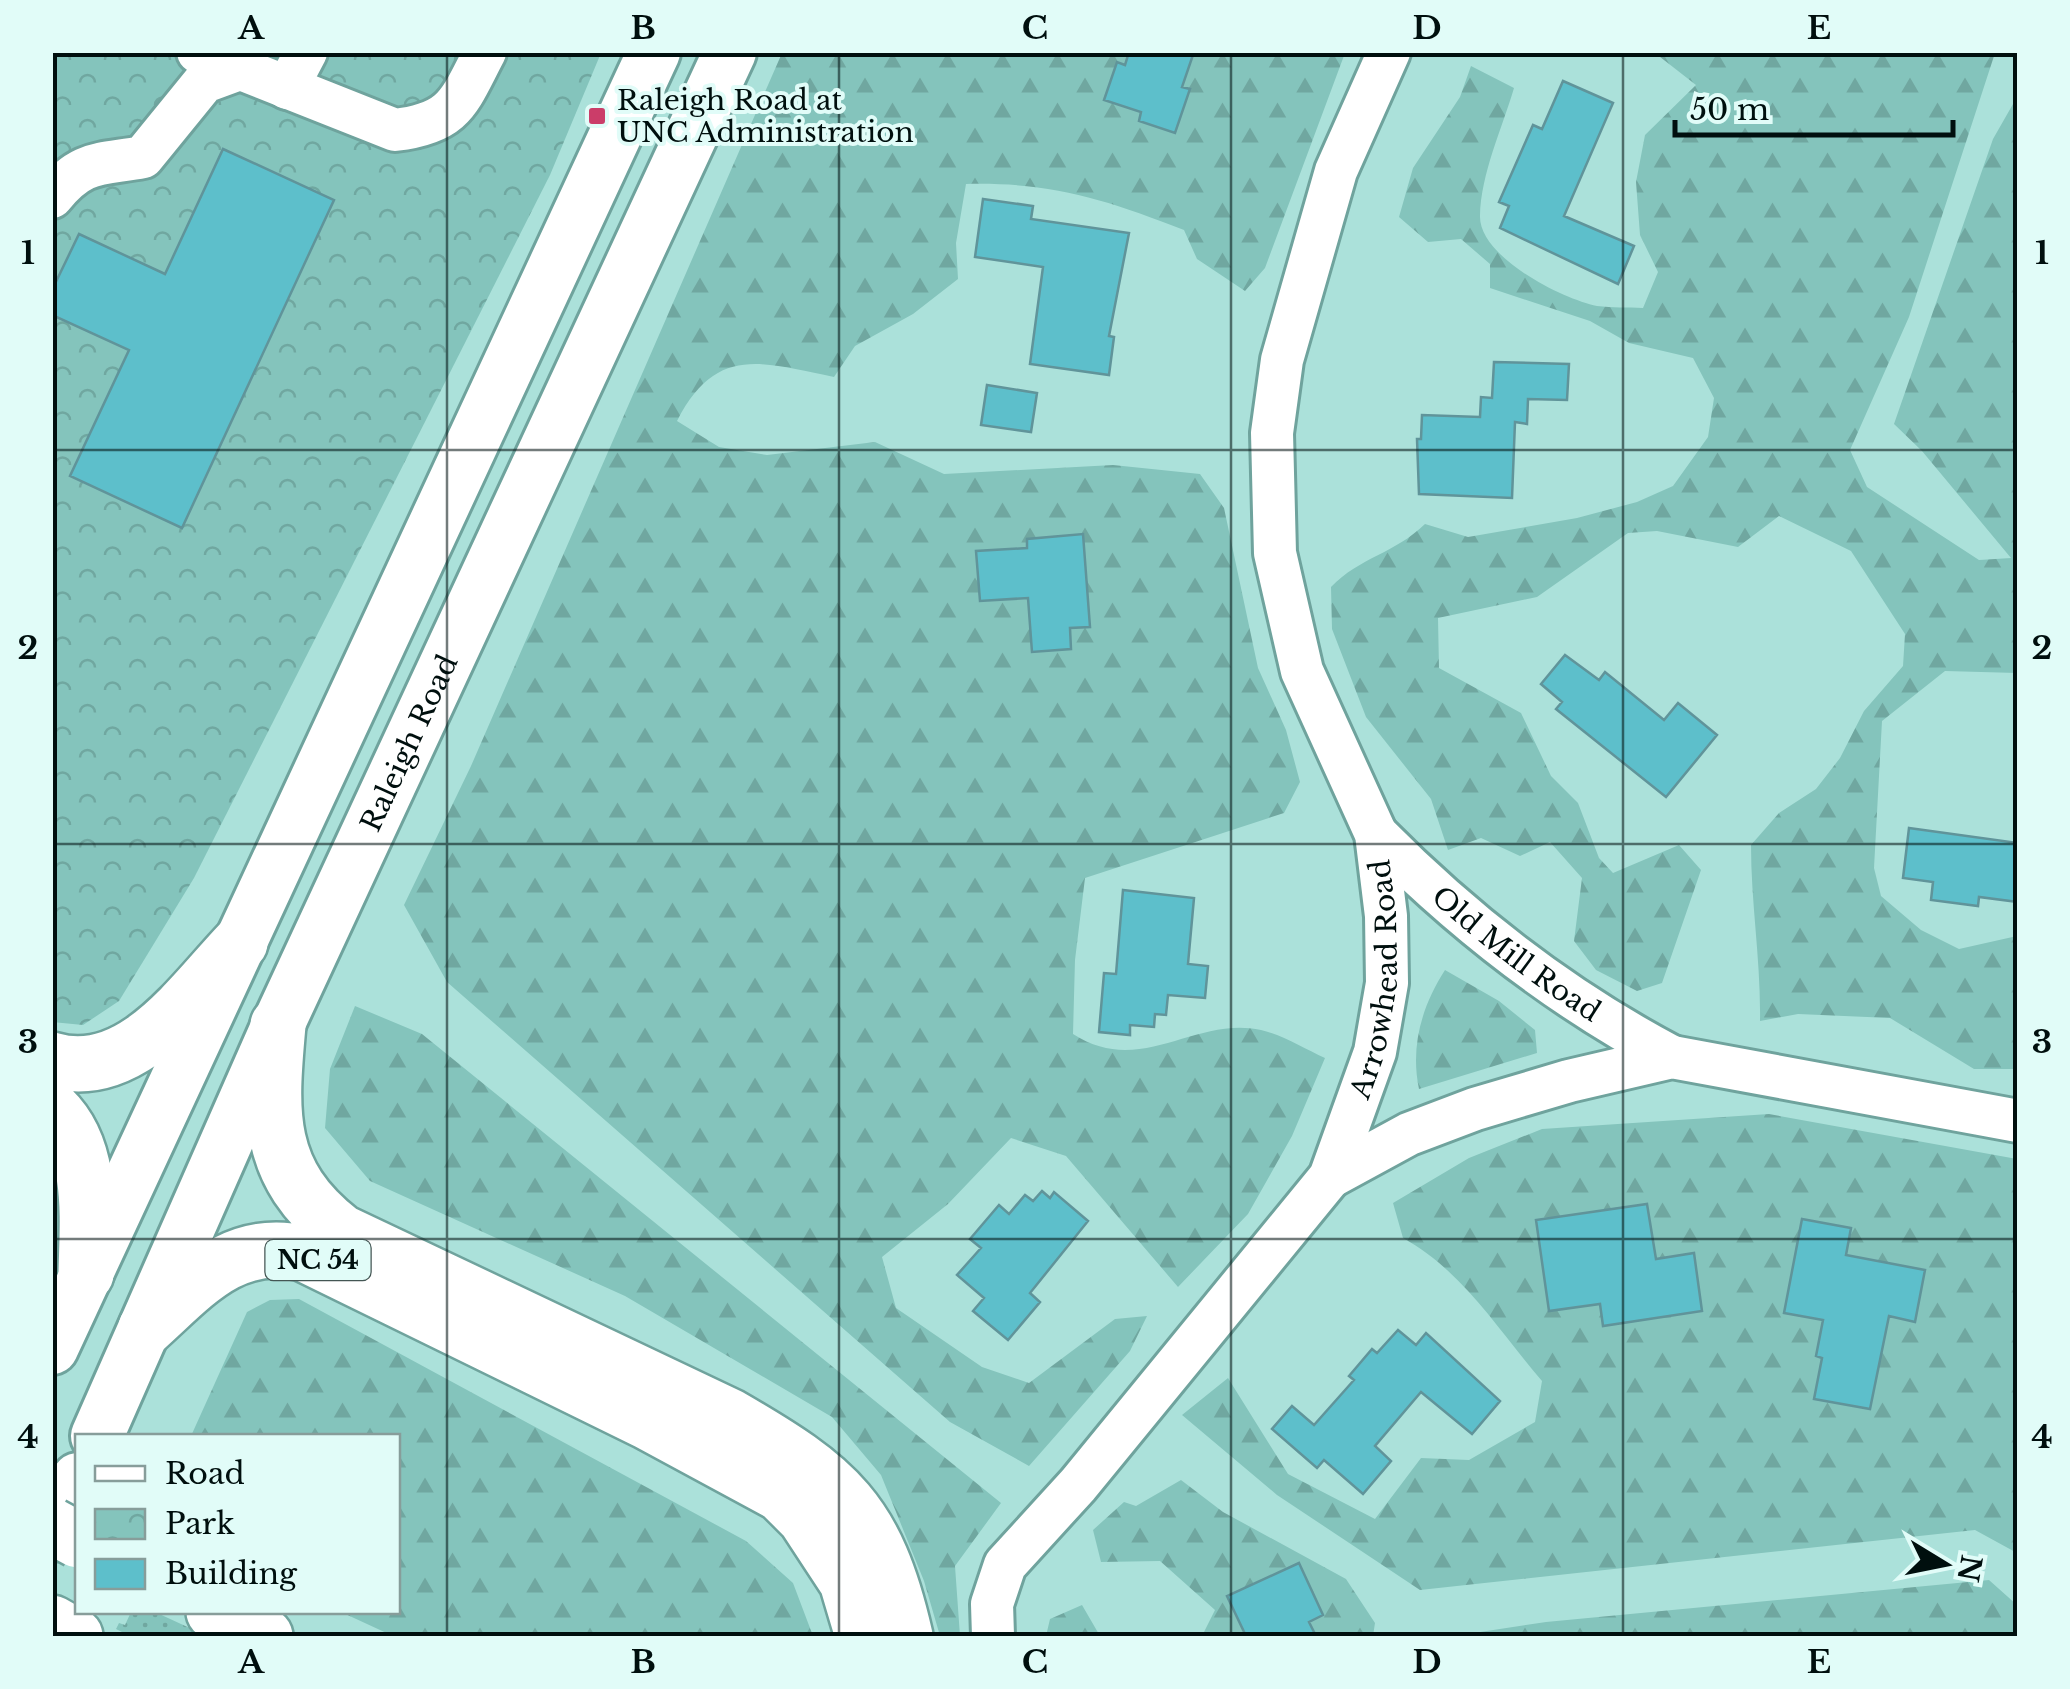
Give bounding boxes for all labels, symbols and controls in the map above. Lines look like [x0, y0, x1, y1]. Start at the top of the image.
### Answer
text: A [237, 8, 265, 48]
text: B [630, 8, 656, 48]
text: C [1022, 8, 1048, 48]
text: D [1412, 8, 1442, 48]
text: E [1807, 8, 1831, 48]
scale bar [1675, 75, 1952, 137]
place label: Raleigh Road at UNC Administration [617, 83, 914, 150]
text: 50 m [1690, 91, 1769, 128]
marker: Raleigh Road at UNC Administration [586, 105, 608, 127]
text: 1 [21, 233, 35, 273]
text: 1 [2035, 233, 2049, 273]
text: 2 [18, 628, 38, 668]
text: 2 [2032, 628, 2052, 668]
street label: Raleigh Road [353, 649, 465, 837]
street label: Arrowhead Road [1342, 858, 1405, 1104]
street label: Old Mill Road [1425, 879, 1607, 1029]
text: 3 [18, 1022, 38, 1062]
text: 3 [2032, 1022, 2052, 1062]
road number: NC 54 [266, 1240, 370, 1280]
text: 4 [17, 1417, 39, 1457]
text: 4 [2031, 1417, 2053, 1457]
legend [75, 1434, 400, 1614]
text: Road [165, 1455, 245, 1492]
text: Park [165, 1505, 235, 1542]
north arrow [1895, 1514, 1995, 1614]
text: N [1950, 1552, 1989, 1584]
text: Building [165, 1555, 298, 1592]
text: A [237, 1642, 265, 1682]
text: B [630, 1642, 656, 1682]
text: C [1022, 1642, 1048, 1682]
text: D [1412, 1642, 1442, 1682]
text: E [1807, 1642, 1831, 1682]

